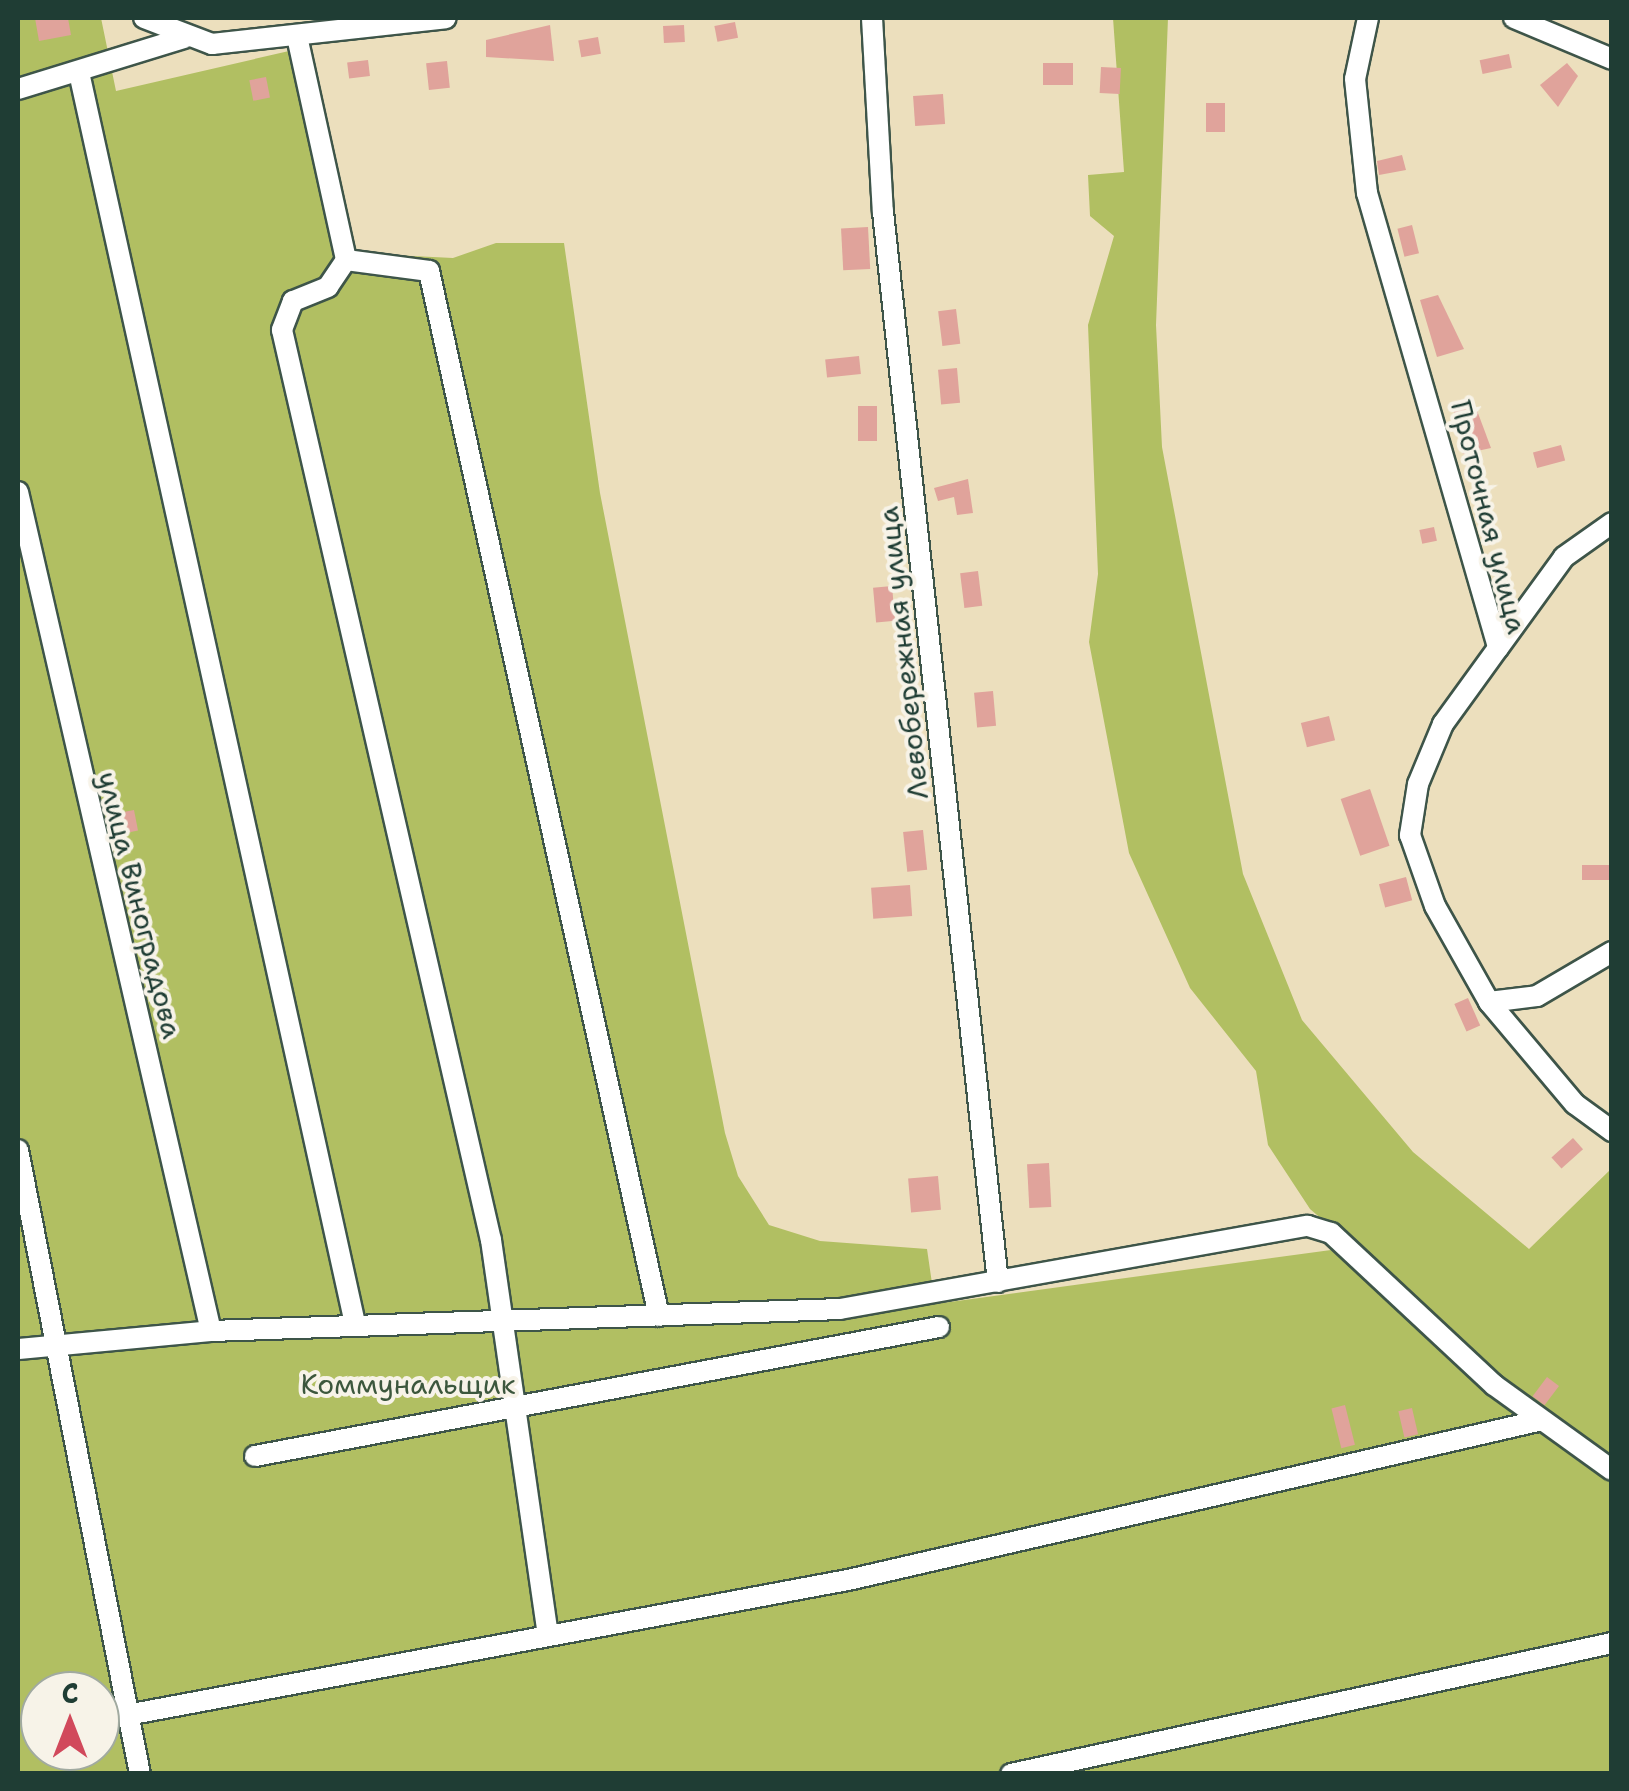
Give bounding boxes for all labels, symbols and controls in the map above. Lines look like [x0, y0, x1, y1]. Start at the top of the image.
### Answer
street label: Проточная улица [1444, 397, 1534, 637]
street label: Левобережная улица [871, 505, 935, 801]
street label: улица Виноградова [91, 768, 189, 1042]
park label: Коммунальщик [300, 1367, 516, 1401]
north arrow [20, 1671, 120, 1771]
text: С [61, 1674, 79, 1712]

